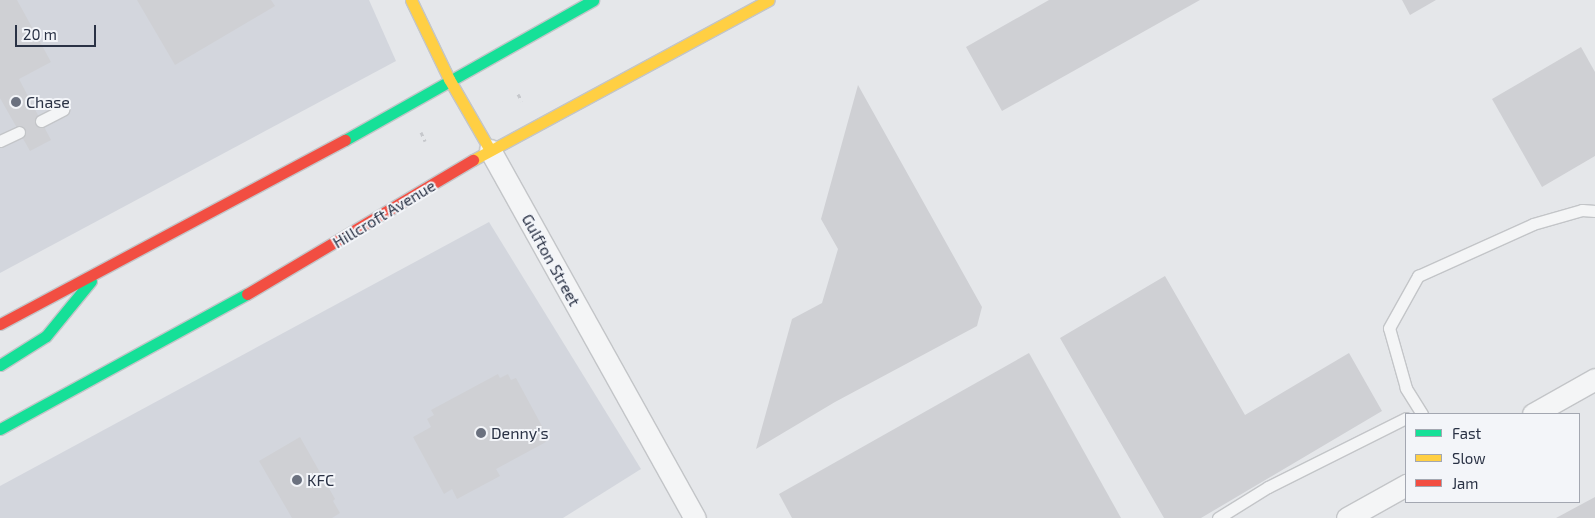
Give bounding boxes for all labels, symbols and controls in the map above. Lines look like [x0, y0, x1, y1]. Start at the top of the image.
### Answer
scale bar [18, 15, 99, 47]
text: 20 m [23, 25, 57, 43]
place label: Chase [26, 92, 70, 112]
marker: Chase [10, 96, 22, 108]
street label: Hillcroft Avenue [329, 176, 439, 252]
street label: Gulfton Street [518, 211, 584, 309]
legend [1405, 413, 1580, 503]
place label: Denny's [491, 423, 549, 443]
text: Fast [1452, 424, 1481, 442]
marker: Denny's [475, 427, 487, 439]
text: Slow [1452, 449, 1486, 467]
place label: KFC [307, 470, 334, 490]
marker: KFC [291, 474, 303, 486]
text: Jam [1452, 474, 1478, 492]

